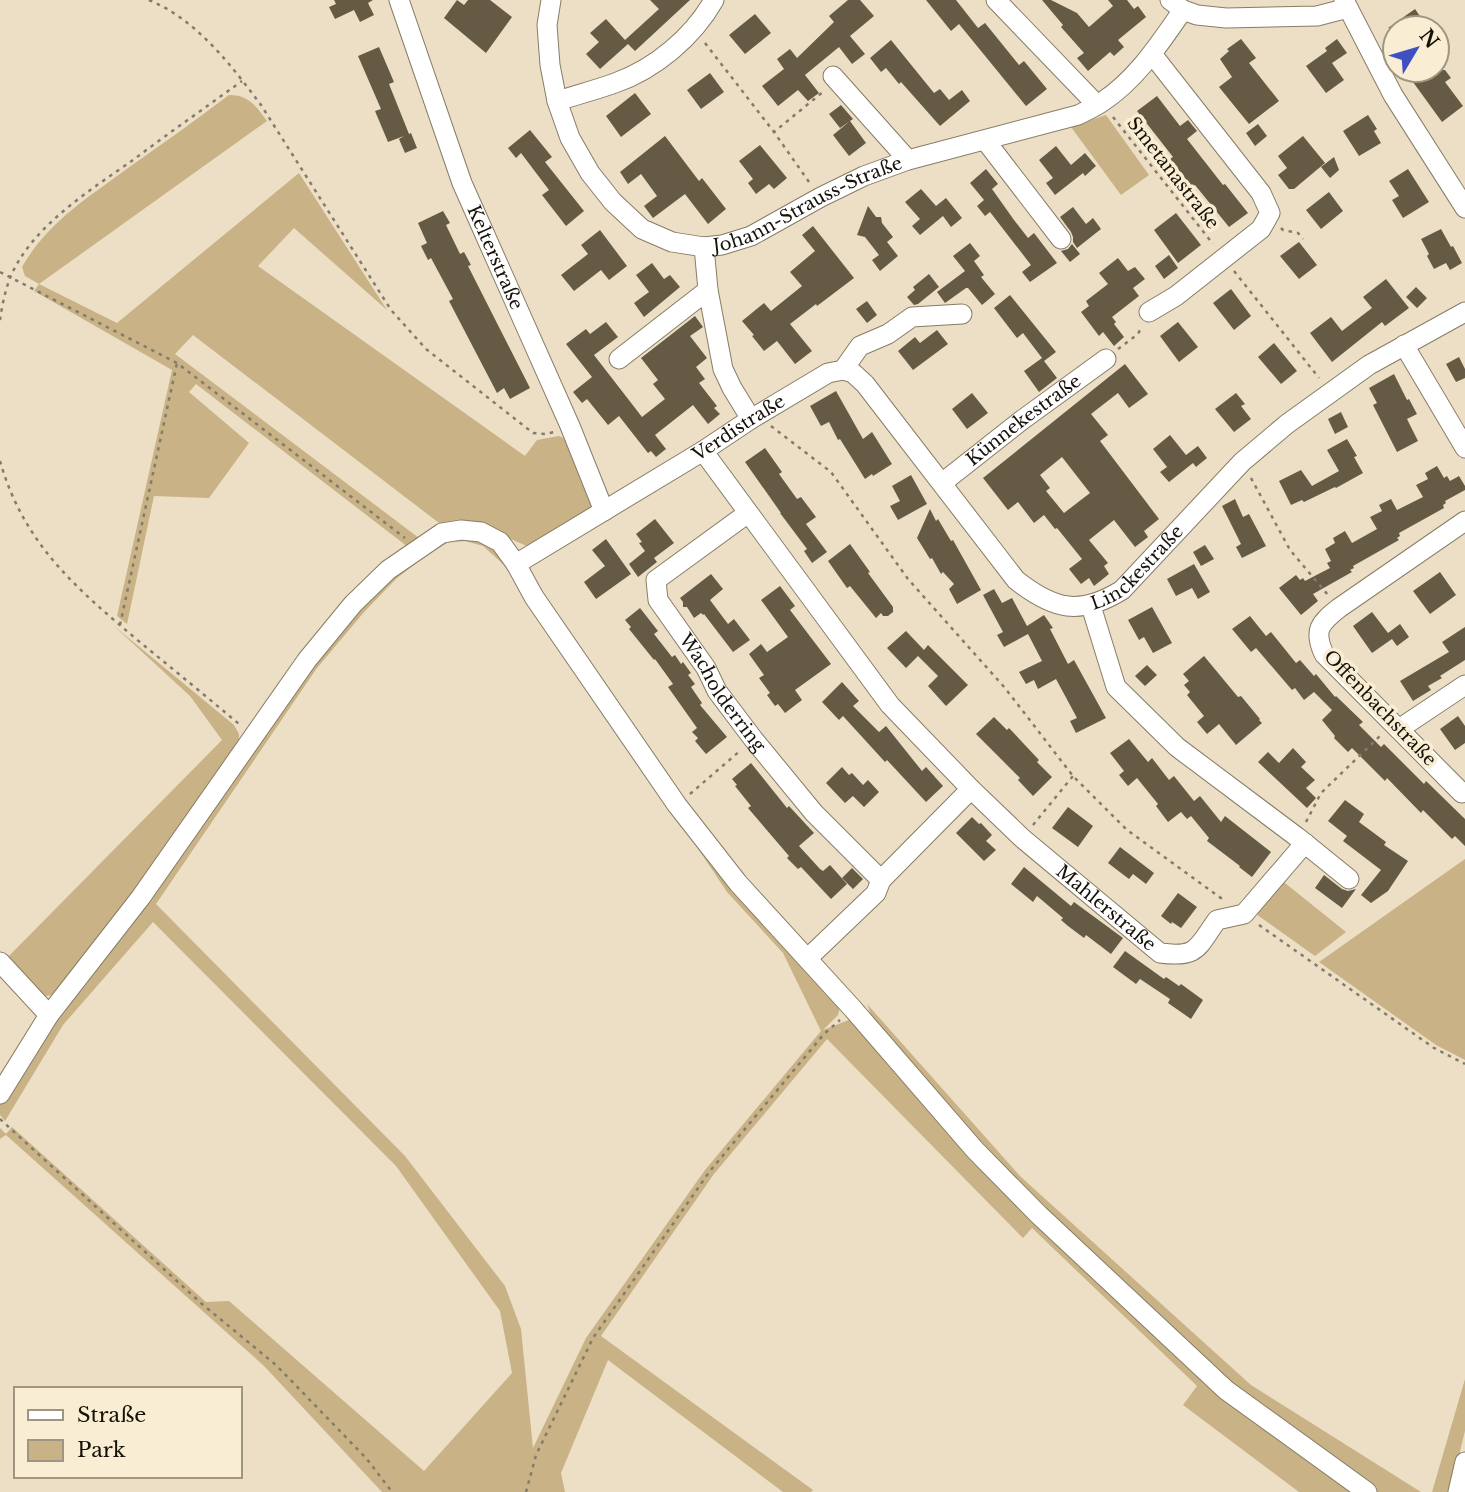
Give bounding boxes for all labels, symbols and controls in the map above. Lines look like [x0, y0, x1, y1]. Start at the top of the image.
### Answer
north arrow [1381, 14, 1451, 84]
text: N [1414, 25, 1444, 53]
street label: Smetanastraße [1122, 112, 1224, 234]
street label: Johann-Strauss-Straße [710, 152, 905, 257]
street label: Kelterstraße [462, 202, 528, 313]
street label: Künnekestraße [962, 370, 1085, 471]
street label: Verdistraße [688, 390, 789, 466]
street label: Linckestraße [1088, 521, 1188, 615]
street label: Wacholderring [674, 629, 770, 756]
street label: Offenbachstraße [1319, 645, 1441, 771]
street label: Mahlerstraße [1052, 860, 1160, 956]
legend [14, 1387, 242, 1478]
text: Straße [77, 1402, 146, 1428]
text: Park [77, 1437, 126, 1463]

